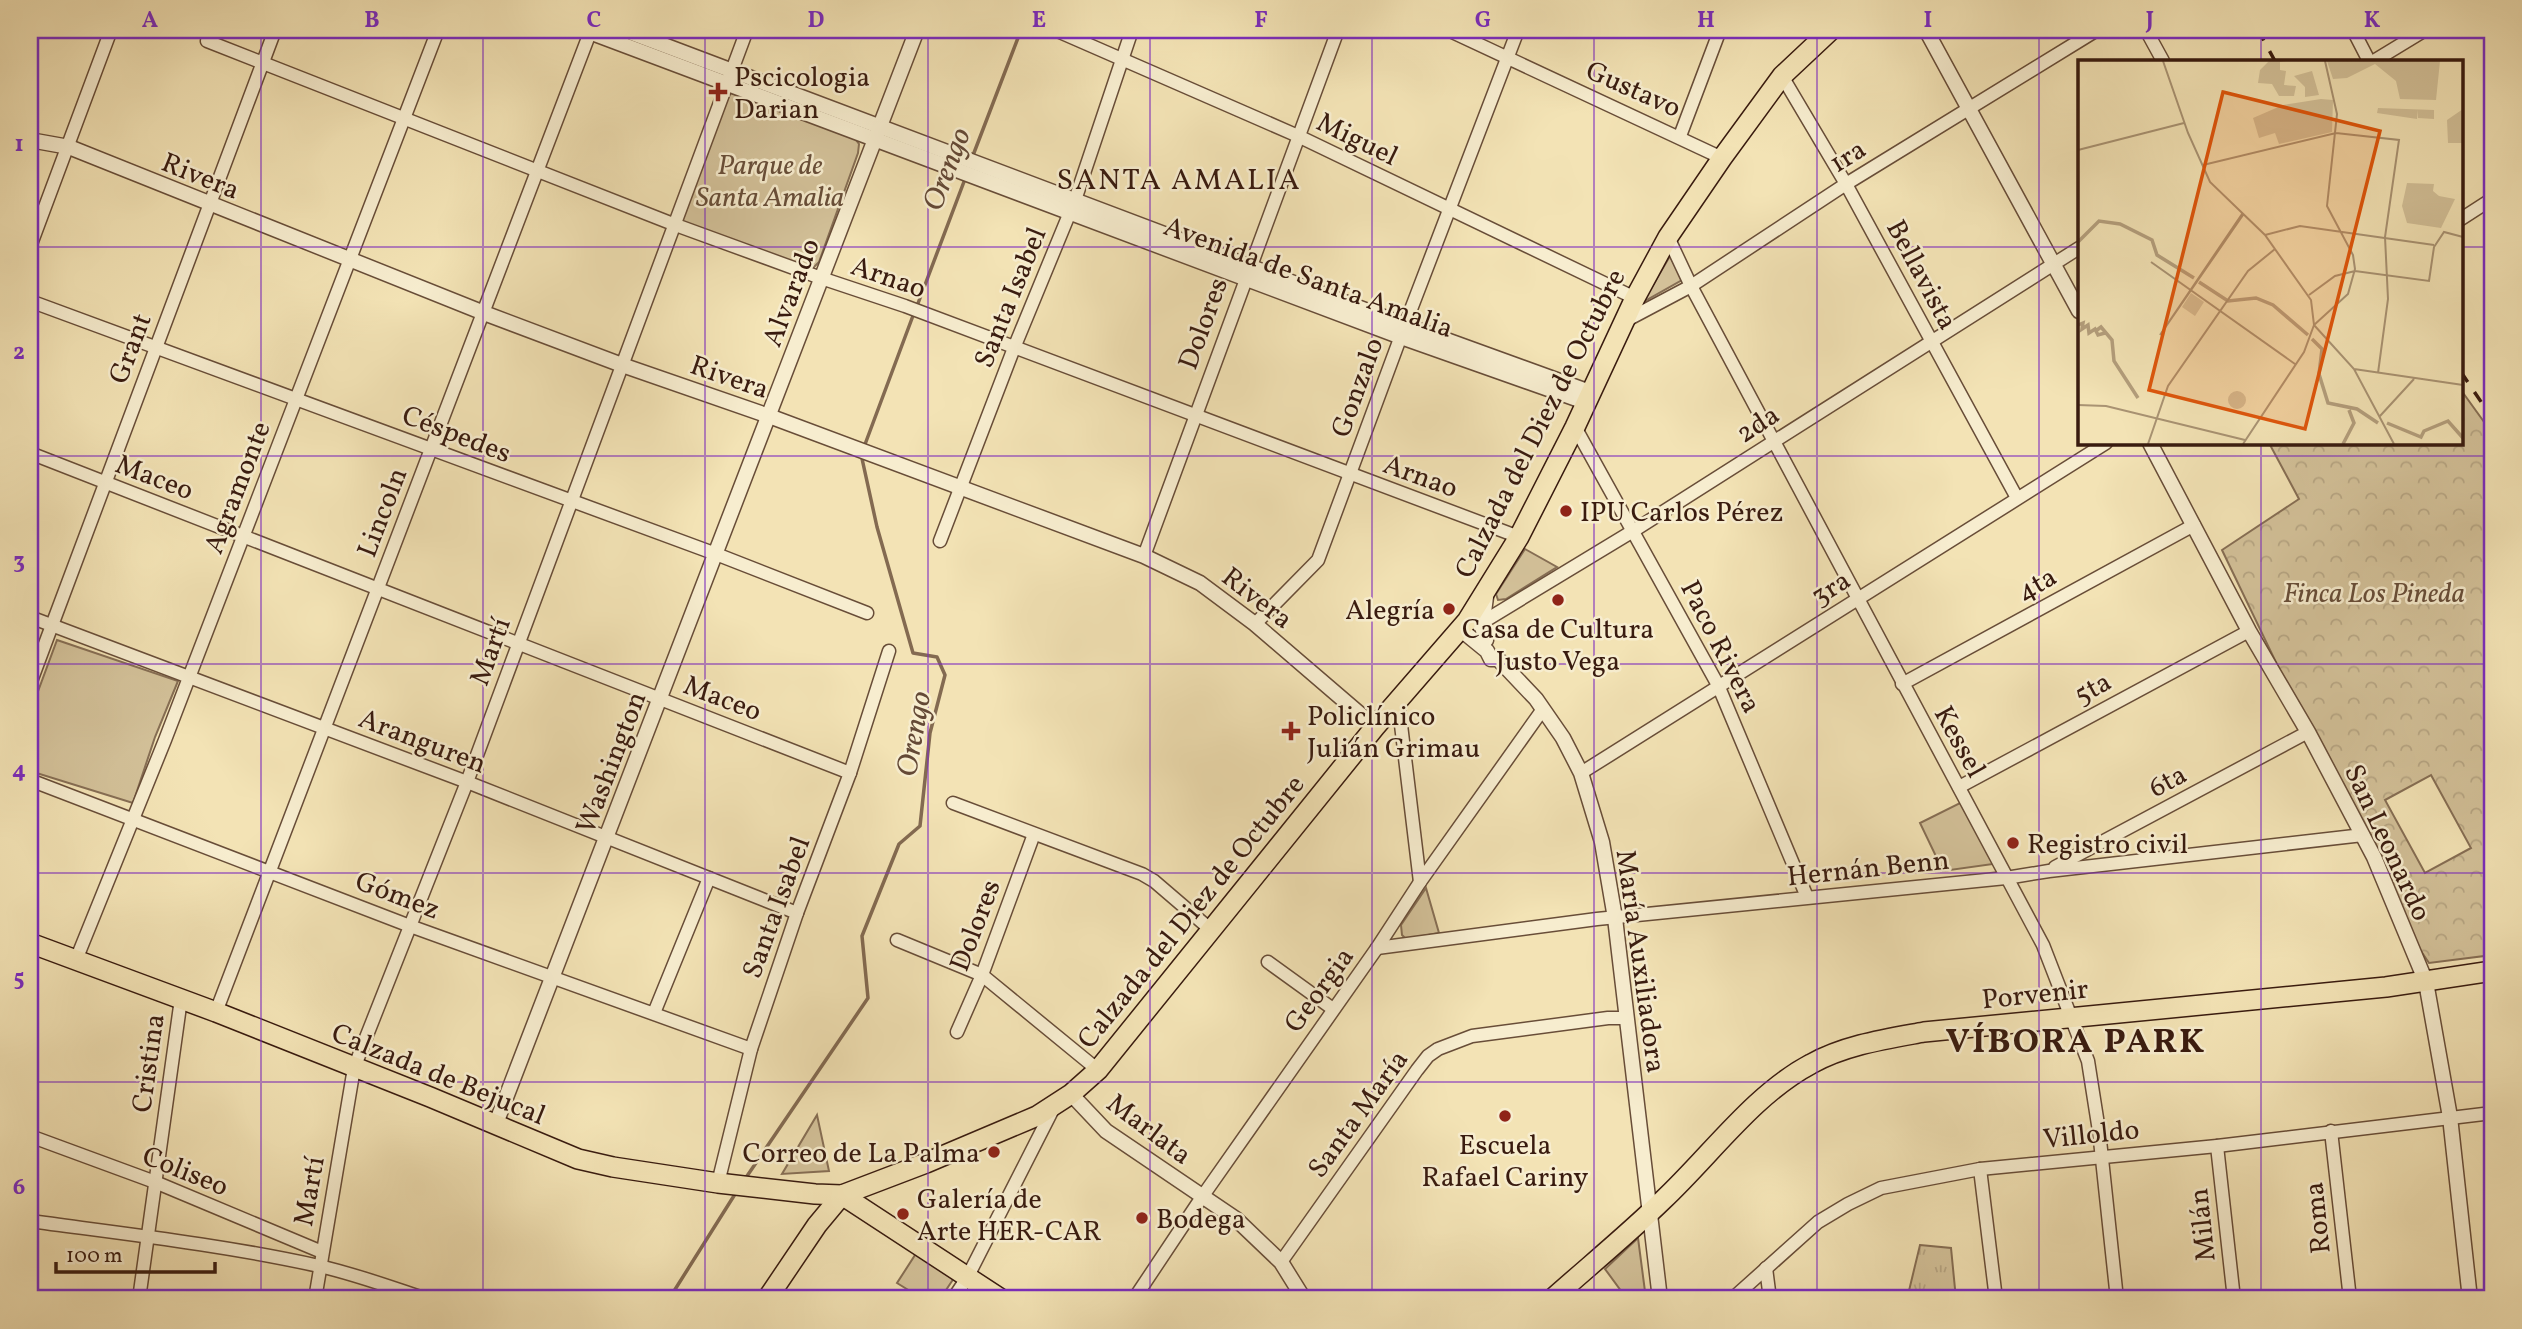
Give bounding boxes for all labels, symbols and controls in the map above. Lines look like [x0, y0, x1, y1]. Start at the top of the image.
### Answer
text: A [142, 5, 158, 37]
text: B [364, 5, 380, 37]
text: C [587, 5, 601, 37]
text: D [808, 5, 825, 37]
text: E [1032, 5, 1046, 37]
text: F [1254, 5, 1268, 37]
text: G [1475, 5, 1491, 37]
text: H [1697, 5, 1715, 37]
text: I [1924, 5, 1932, 37]
text: J [2145, 5, 2154, 37]
text: K [2364, 5, 2381, 37]
street label: Gustavo [1579, 52, 1687, 129]
place label: Pscicologia Darian [734, 59, 870, 130]
inset map [2078, 60, 2462, 444]
marker: Pscicologia Darian [708, 82, 728, 102]
street label: Miguel [1310, 104, 1404, 177]
water label: Orengo [913, 122, 983, 217]
text: 1 [14, 129, 24, 161]
street label: 1ra [1822, 131, 1874, 183]
street label: Rivera [155, 144, 245, 211]
park label: Parque de Santa Amalia [696, 147, 844, 218]
district label: SANTA AMALIA [1056, 160, 1302, 202]
street label: Avenida de Santa Amalia [1158, 208, 1458, 349]
street label: Bellavista [1876, 213, 1966, 337]
street label: Santa Isabel [965, 222, 1057, 374]
street label: Alvarado [754, 233, 831, 353]
street label: Arnao [845, 247, 931, 309]
street label: Calzada del Diez de Octubre [1446, 263, 1636, 585]
street label: Dolores [1170, 272, 1239, 375]
street label: Grant [100, 308, 163, 390]
street label: Gonzalo [1322, 333, 1394, 443]
text: 2 [13, 337, 25, 369]
street label: Rivera [685, 347, 774, 410]
street label: Céspedes [396, 397, 516, 474]
street label: 2da [1729, 397, 1788, 454]
street label: Agramonte [195, 416, 281, 560]
street label: Maceo [109, 446, 199, 511]
street label: Arnao [1377, 446, 1463, 509]
street label: Lincoln [348, 462, 418, 563]
place label: IPU Carlos Pérez [1580, 494, 1784, 533]
marker: IPU Carlos Pérez [1558, 503, 1574, 519]
text: 3 [13, 546, 25, 578]
street label: 4ta [2010, 558, 2064, 612]
street label: Rivera [1213, 559, 1300, 639]
street label: 3ra [1804, 562, 1859, 616]
street label: Paco Rivera [1670, 574, 1770, 720]
park label: Finca Los Pineda [2283, 575, 2465, 614]
place label: Alegría [1345, 592, 1435, 631]
marker: Casa de Cultura Justo Vega [1550, 592, 1566, 608]
marker: Alegría [1441, 601, 1457, 617]
place label: Casa de Cultura Justo Vega [1462, 611, 1654, 682]
street label: Martí [461, 612, 522, 691]
street label: 5ta [2068, 663, 2119, 715]
street label: Maceo [677, 667, 767, 732]
street label: Washington [567, 686, 657, 840]
water label: Orengo [887, 688, 943, 780]
place label: Policlínico Julián Grimau [1307, 698, 1480, 769]
street label: Kessel [1923, 699, 1994, 785]
street label: Aranguren [353, 700, 492, 785]
marker: Policlínico Julián Grimau [1281, 721, 1301, 741]
text: 4 [12, 755, 26, 787]
street label: 6ta [2142, 756, 2194, 808]
street label: San Leonardo [2333, 758, 2440, 928]
street label: Calzada del Diez de Octubre [1069, 767, 1315, 1058]
place label: Registro civil [2027, 826, 2188, 865]
street label: Santa Isabel [734, 832, 821, 984]
marker: Registro civil [2005, 835, 2021, 851]
street label: Hernán Benn [1785, 842, 1951, 897]
street label: María Auxiliadora [1605, 847, 1674, 1075]
street label: Gómez [349, 862, 445, 930]
street label: Dolores [941, 874, 1012, 977]
street label: Georgia [1276, 940, 1364, 1041]
text: 5 [13, 963, 25, 995]
street label: Porvenir [1980, 970, 2091, 1020]
street label: Cristina [123, 1011, 176, 1115]
street label: Calzada de Bejucal [325, 1015, 551, 1136]
district label: VÍBORA PARK [1946, 1019, 2206, 1067]
street label: Santa María [1299, 1042, 1419, 1186]
street label: Marlata [1098, 1085, 1199, 1175]
marker: Escuela Rafael Cariny [1497, 1108, 1513, 1124]
street label: Villoldo [2041, 1111, 2141, 1160]
place label: Escuela Rafael Cariny [1422, 1127, 1589, 1198]
place label: Correo de La Palma [742, 1135, 980, 1174]
street label: Coliseo [136, 1137, 234, 1207]
marker: Correo de La Palma [986, 1144, 1002, 1160]
street label: Martí [285, 1153, 336, 1229]
text: 6 [13, 1172, 25, 1204]
street label: Roma [2295, 1180, 2342, 1256]
place label: Galería de Arte HER-CAR [917, 1181, 1102, 1252]
street label: Milán [2180, 1186, 2227, 1263]
place label: Bodega [1156, 1201, 1246, 1240]
marker: Galería de Arte HER-CAR [895, 1206, 911, 1222]
marker: Bodega [1134, 1210, 1150, 1226]
scale bar [56, 1231, 215, 1275]
text: 100 m [66, 1242, 123, 1271]

